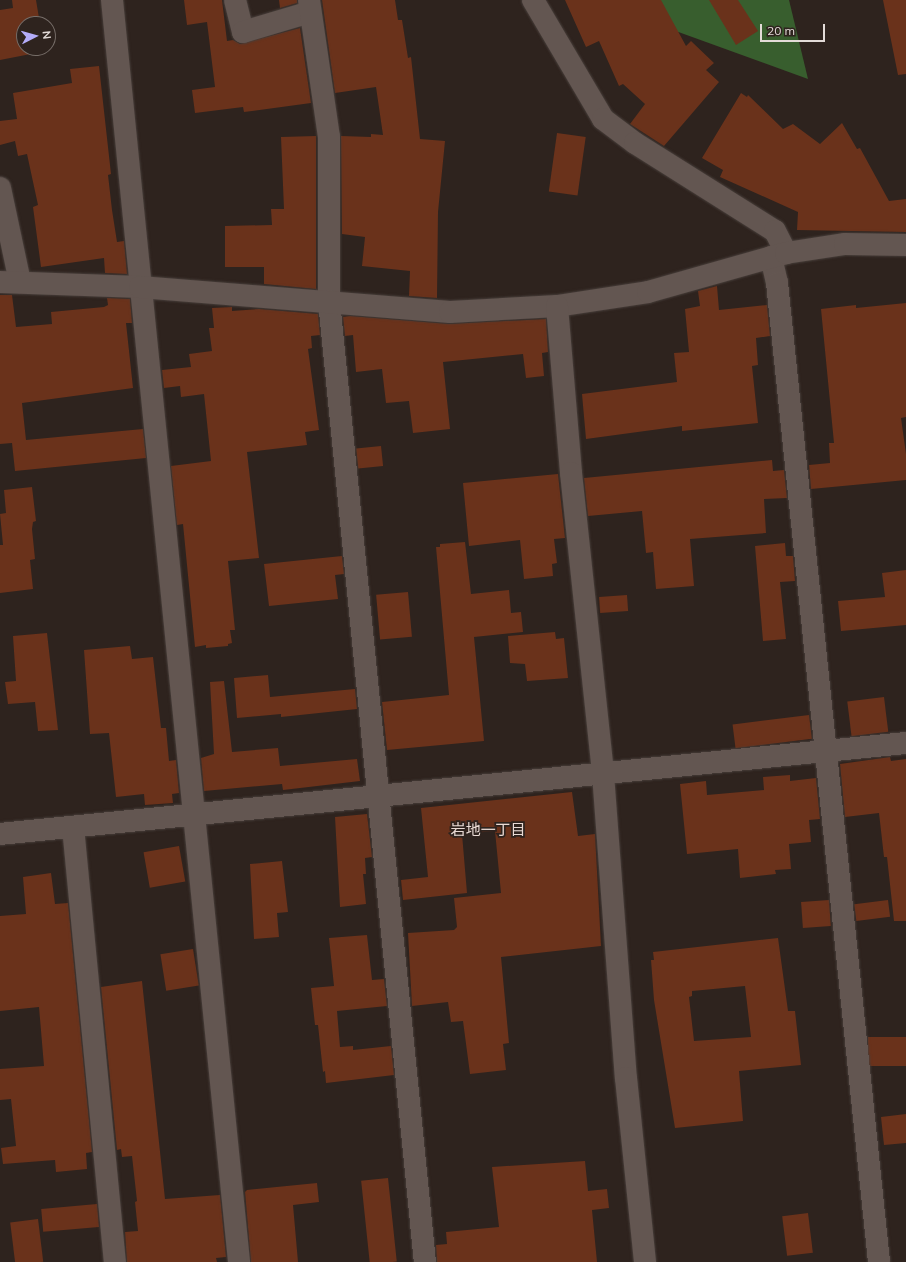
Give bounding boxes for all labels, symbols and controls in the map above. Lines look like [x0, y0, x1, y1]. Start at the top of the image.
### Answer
north arrow [16, 16, 56, 56]
scale bar [762, 16, 827, 42]
text: 20 m [767, 23, 795, 38]
text: N [40, 30, 54, 40]
district label: 岩地一丁目 [451, 821, 525, 839]

